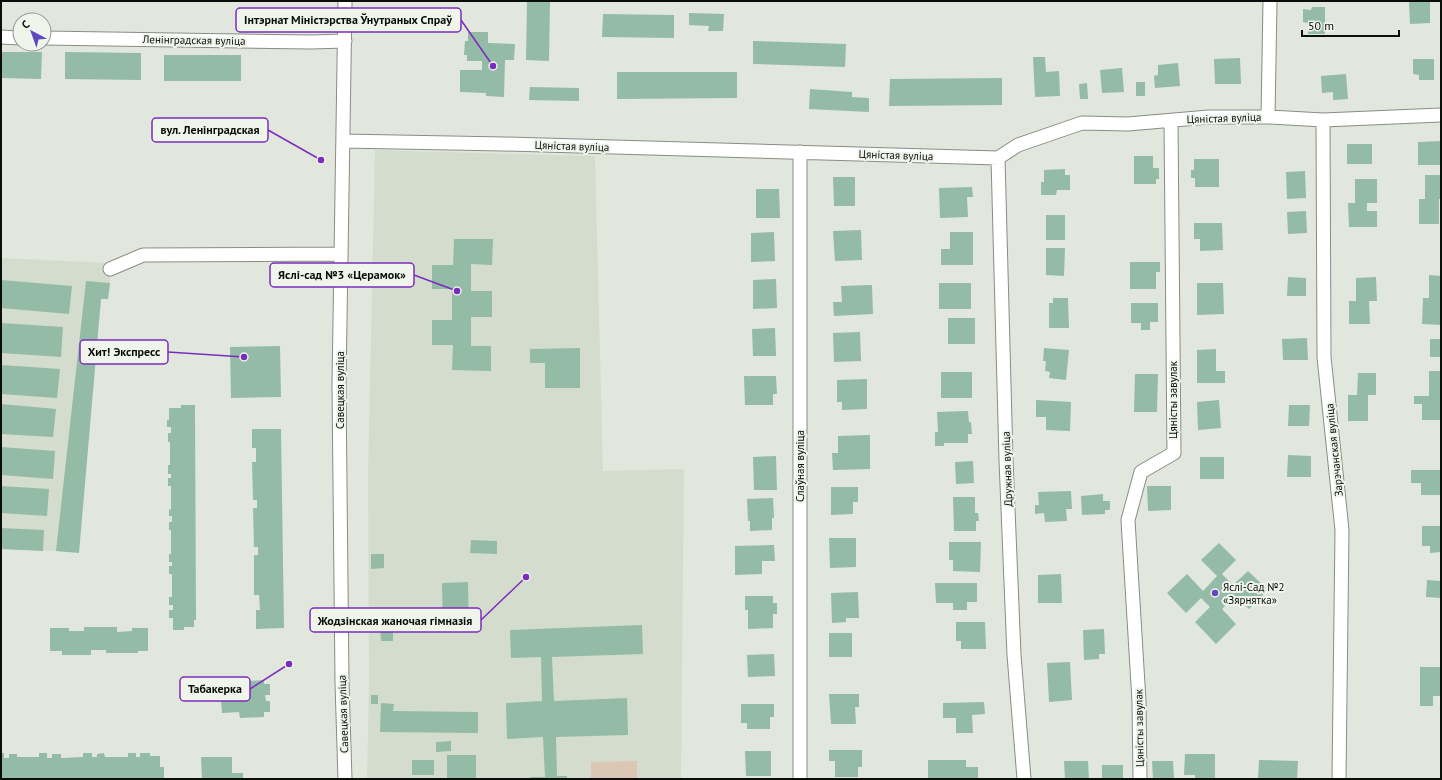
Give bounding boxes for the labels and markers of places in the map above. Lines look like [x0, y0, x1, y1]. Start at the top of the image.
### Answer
callout: Інтэрнат Міністэрства Ўнутраных Спраў [236, 8, 461, 32]
callout: вул. Ленінградская [152, 118, 268, 142]
callout: Яслі-сад №3 «Церамок» [270, 263, 414, 287]
callout: Хит! Экспресс [80, 340, 168, 364]
place label: Яслі-Сад №2 «Зярнятка» [1223, 580, 1285, 607]
marker: Яслі-Сад №2 «Зярнятка» [1210, 588, 1220, 598]
callout: Жодзінская жаночая гімназія [310, 608, 481, 632]
callout: Табакерка [180, 677, 250, 701]

